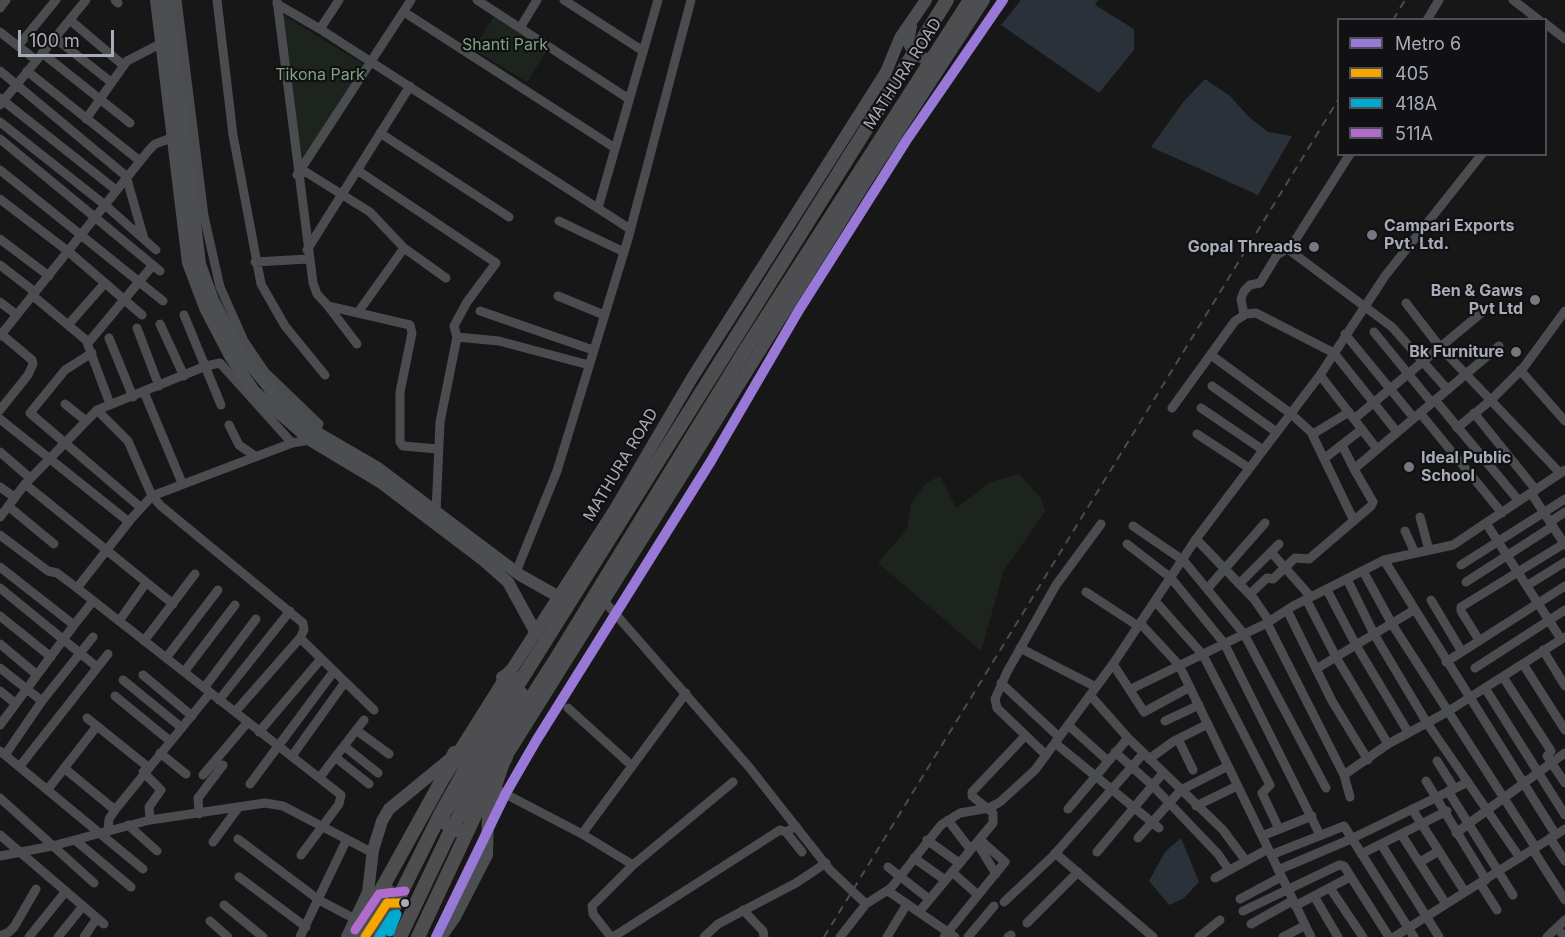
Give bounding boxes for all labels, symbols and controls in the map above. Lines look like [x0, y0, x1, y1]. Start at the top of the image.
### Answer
street label: MATHURA ROAD [860, 15, 946, 133]
scale bar [21, 18, 117, 56]
legend [1337, 18, 1547, 156]
text: 100 m [29, 30, 80, 51]
text: Metro 6 [1395, 33, 1461, 54]
park label: Shanti Park [462, 35, 548, 55]
text: 405 [1395, 63, 1429, 84]
park label: Tikona Park [275, 65, 365, 85]
text: 418A [1395, 93, 1437, 114]
text: 511A [1395, 123, 1433, 144]
place label: Campari Exports Pvt. Ltd. [1384, 216, 1514, 254]
marker: Campari Exports Pvt. Ltd. [1365, 228, 1379, 242]
place label: Gopal Threads [1188, 237, 1302, 257]
marker: Gopal Threads [1307, 240, 1321, 254]
place label: Ben & Gaws Pvt Ltd [1431, 281, 1523, 319]
marker: Ben & Gaws Pvt Ltd [1528, 293, 1542, 307]
place label: Bk Furniture [1409, 342, 1504, 362]
marker: Bk Furniture [1509, 345, 1523, 359]
street label: MATHURA ROAD [580, 405, 662, 525]
place label: Ideal Public School [1421, 448, 1511, 486]
marker: Ideal Public School [1402, 460, 1416, 474]
unlabelled marker [399, 897, 411, 909]

